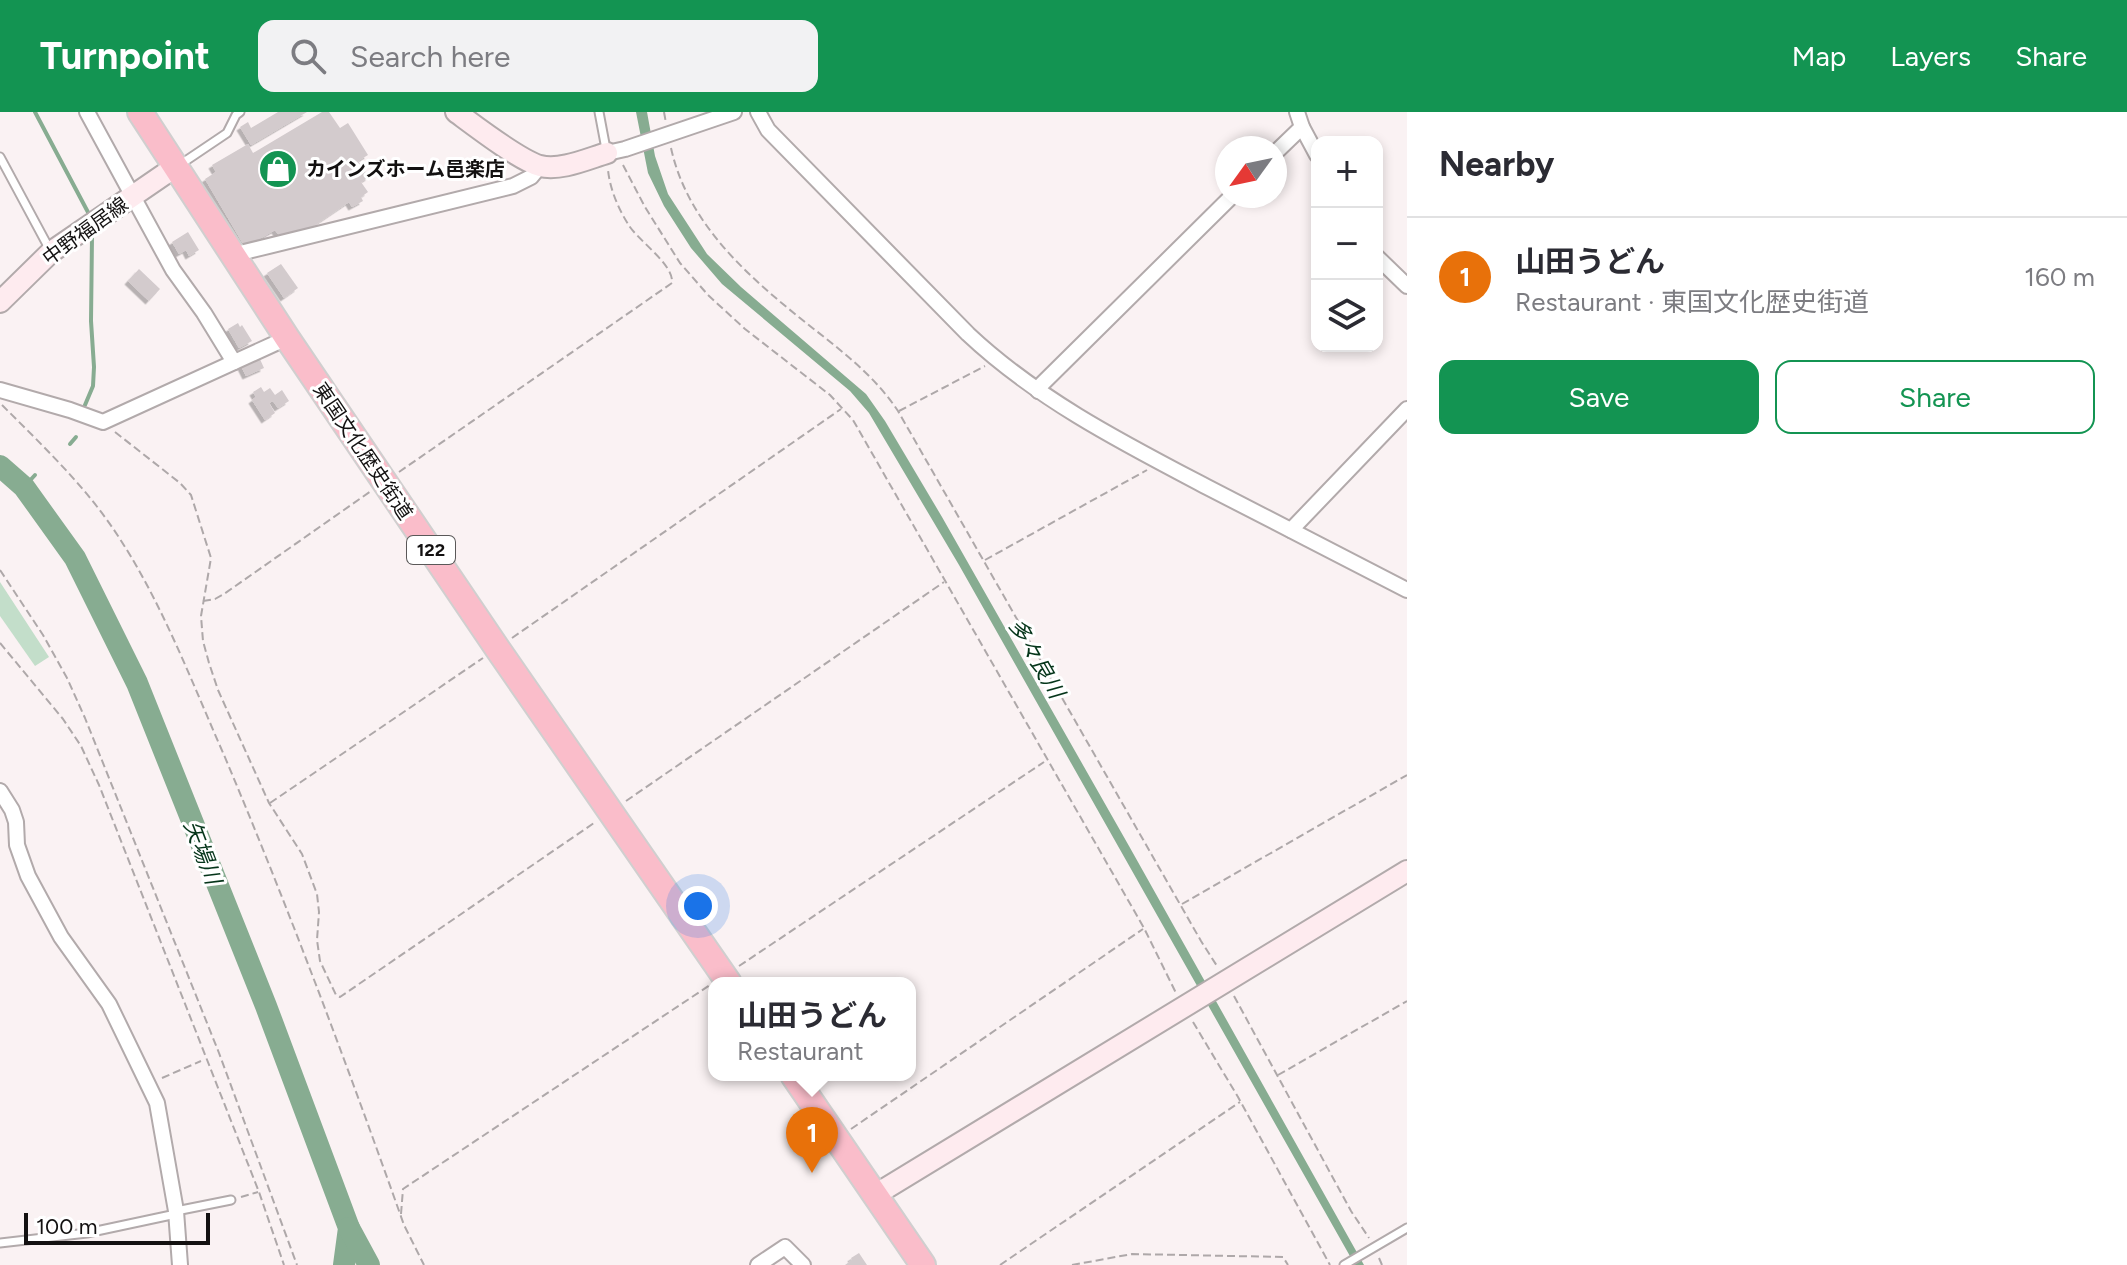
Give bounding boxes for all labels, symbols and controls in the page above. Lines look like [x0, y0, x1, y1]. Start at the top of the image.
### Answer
search box [258, 20, 818, 92]
text: Turnpoint [40, 33, 210, 79]
icon: search [286, 34, 330, 78]
text: Search here [350, 38, 510, 75]
text: Map [1792, 39, 1846, 73]
text: Layers [1890, 39, 1971, 73]
text: Share [2015, 39, 2087, 73]
north arrow [1215, 136, 1287, 208]
map controls [1311, 136, 1383, 352]
button: + [1311, 136, 1383, 208]
text: Nearby [1439, 144, 1554, 185]
shop icon: カインズホーム邑楽店 [257, 148, 299, 190]
place label: カインズホーム邑楽店 [306, 157, 505, 181]
street label: 中野福居線 [37, 192, 133, 270]
button: − [1311, 208, 1383, 280]
text: 山田うどん [1515, 243, 1665, 280]
text: 1 [1460, 261, 1470, 293]
text: 160 m [2024, 261, 2095, 293]
button: layers [1311, 280, 1383, 352]
text: Restaurant · 東国文化歴史街道 [1515, 286, 1869, 318]
button: Save [1439, 360, 1759, 434]
button: Share [1775, 360, 2095, 434]
street label: 東国文化歴史街道 [308, 378, 418, 524]
road number: 122 [407, 536, 455, 564]
water label: 多々良川 [1003, 613, 1071, 705]
water label: 矢場川 [178, 817, 228, 890]
your location [678, 886, 718, 926]
popup [708, 977, 916, 1081]
text: 山田うどん [737, 997, 887, 1034]
text: Restaurant [737, 1035, 864, 1067]
pin: 1 [786, 1107, 838, 1173]
scale bar [24, 1209, 210, 1245]
text: 100 m [36, 1213, 97, 1240]

